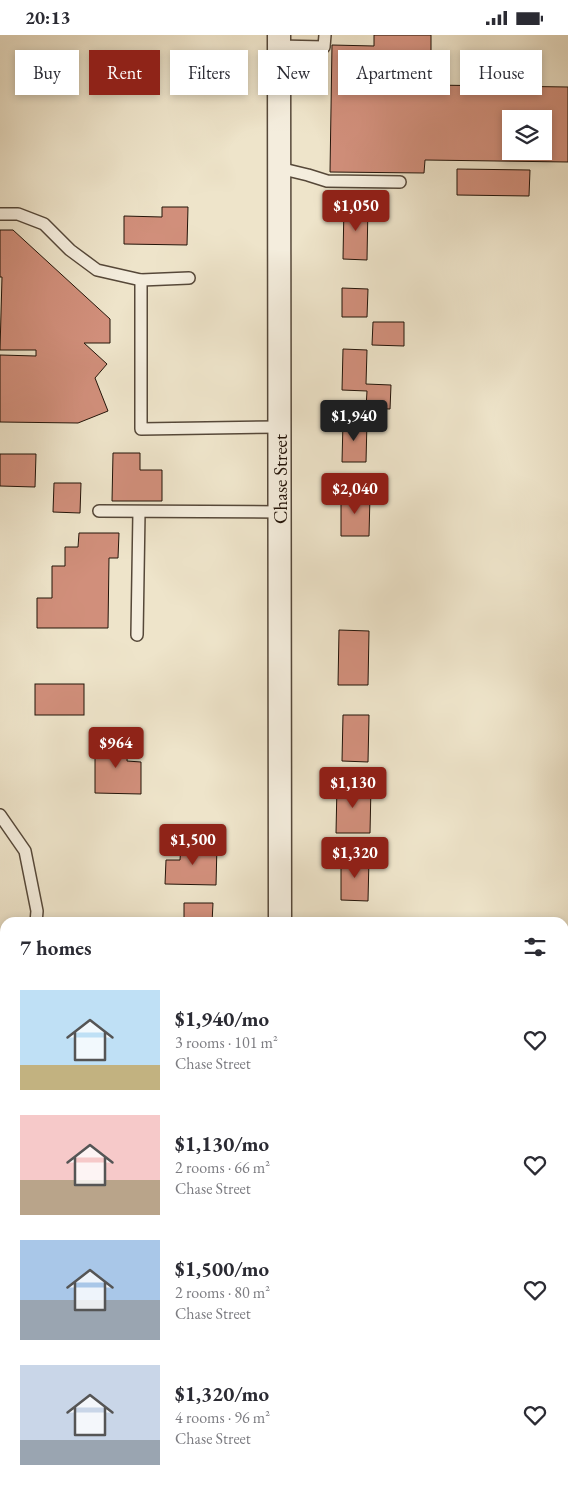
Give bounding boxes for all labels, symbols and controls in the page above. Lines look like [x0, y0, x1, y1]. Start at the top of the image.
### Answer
text: 20:13 [25, 5, 71, 30]
chip: Buy [15, 50, 79, 95]
chip: Rent [89, 50, 160, 95]
chip: Filters [170, 50, 248, 95]
chip: New [258, 50, 328, 95]
chip: Apartment [338, 50, 450, 95]
chip: House [460, 50, 542, 95]
map controls [502, 110, 552, 160]
button: layers [502, 110, 552, 160]
pin: $1,050 [315, 189, 397, 232]
text: $1,050 [333, 195, 379, 216]
pin: $1,940 [313, 399, 395, 442]
text: $1,940 [331, 405, 377, 426]
street label: Chase Street [268, 434, 293, 524]
pin: $2,040 [314, 473, 396, 515]
text: $2,040 [332, 478, 378, 499]
pin: $964 [86, 727, 146, 769]
text: $964 [100, 732, 132, 753]
pin: $1,130 [312, 767, 394, 809]
text: $1,130 [330, 772, 376, 793]
pin: $1,500 [152, 823, 234, 866]
text: $1,500 [170, 829, 216, 850]
pin: $1,320 [314, 837, 396, 879]
text: $1,320 [332, 842, 378, 863]
icon: filters [521, 933, 549, 961]
text: 7 homes [20, 934, 92, 961]
text: $1,940/mo [175, 1005, 269, 1032]
icon: home [60, 1010, 120, 1070]
icon: heart [521, 1026, 549, 1054]
text: 3 rooms · 101 m² [175, 1032, 278, 1053]
text: Chase Street [175, 1053, 251, 1074]
text: $1,130/mo [175, 1130, 269, 1157]
icon: home [60, 1135, 120, 1195]
icon: heart [521, 1151, 549, 1179]
text: 2 rooms · 66 m² [175, 1157, 270, 1178]
text: Chase Street [175, 1178, 251, 1199]
text: $1,500/mo [175, 1255, 269, 1282]
icon: home [60, 1260, 120, 1320]
icon: heart [521, 1276, 549, 1304]
text: 2 rooms · 80 m² [175, 1282, 270, 1303]
text: Chase Street [175, 1303, 251, 1324]
text: $1,320/mo [175, 1380, 269, 1407]
icon: home [60, 1385, 120, 1445]
icon: heart [521, 1401, 549, 1429]
text: 4 rooms · 96 m² [175, 1407, 270, 1428]
text: Chase Street [175, 1428, 251, 1449]

